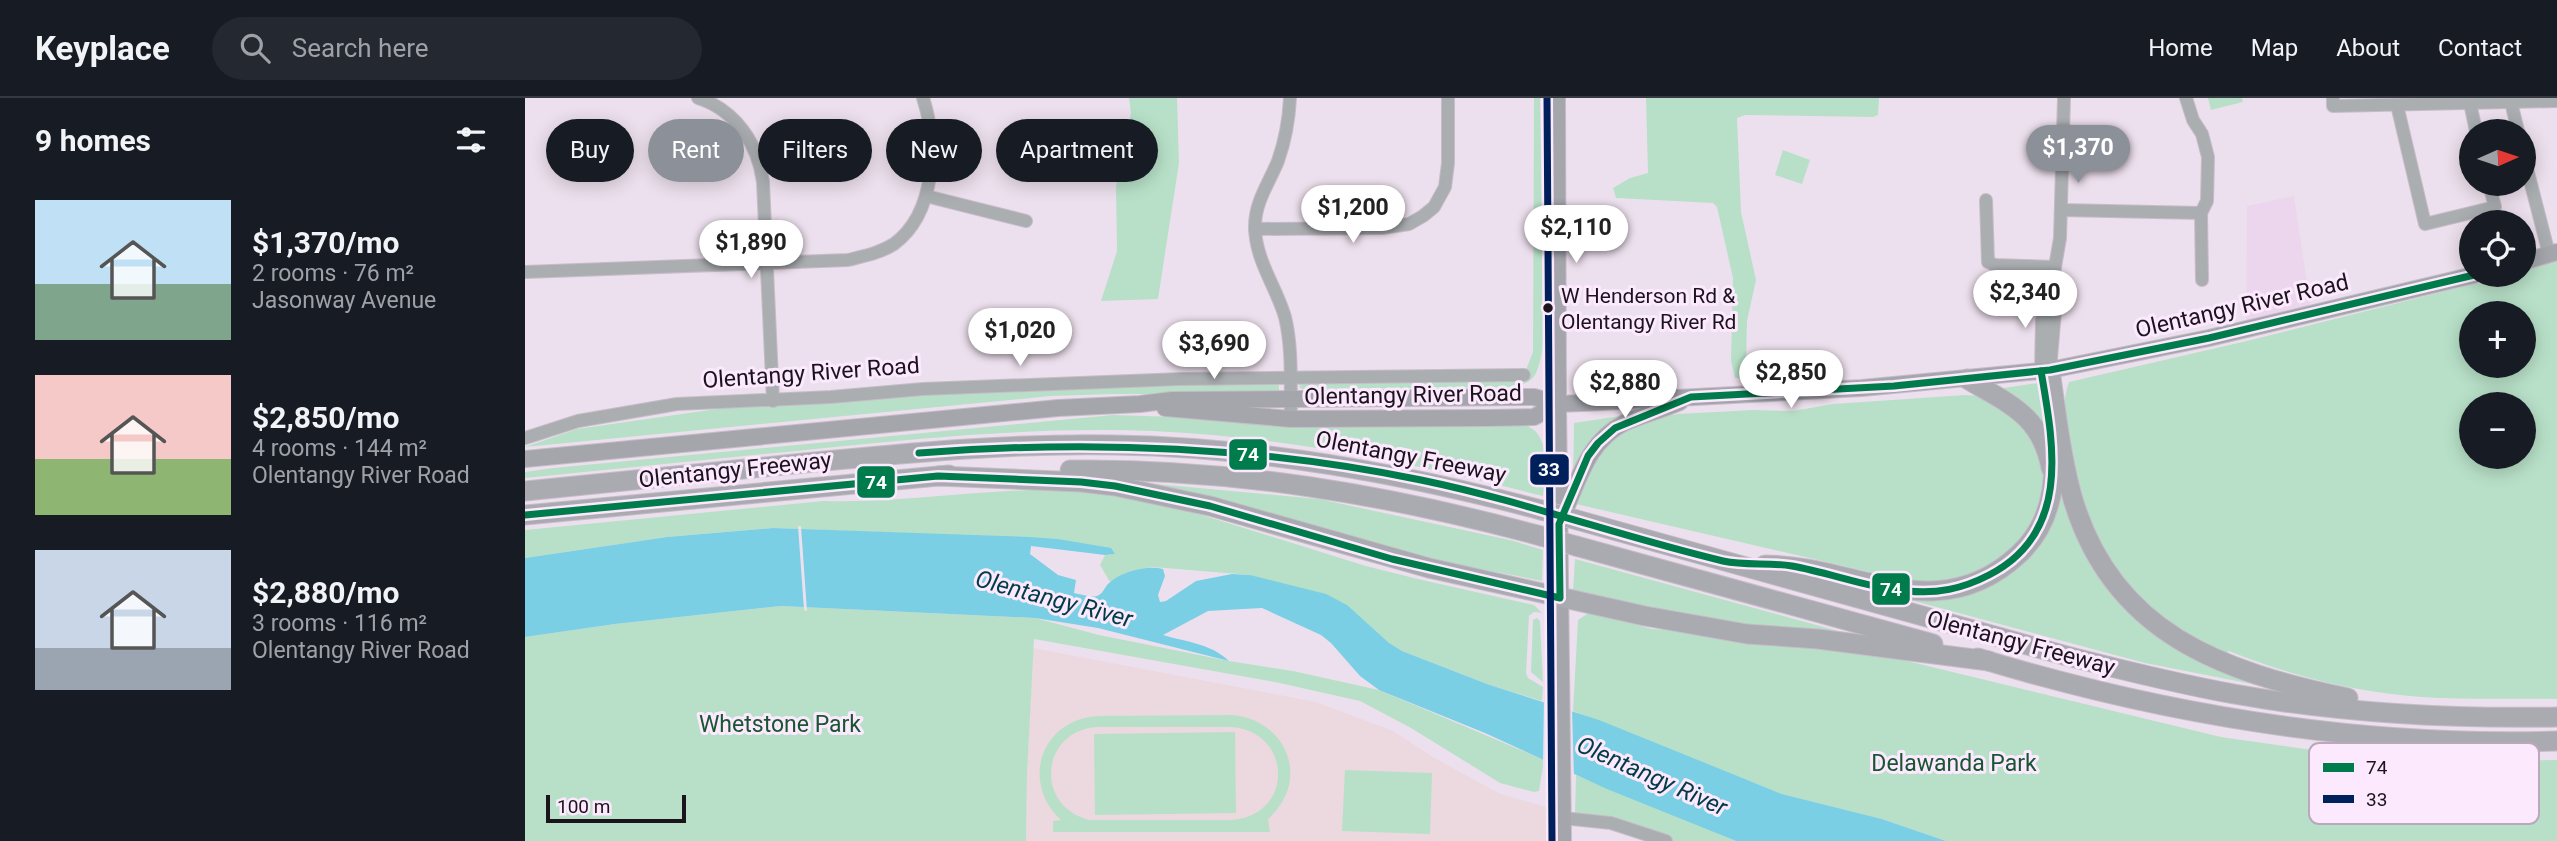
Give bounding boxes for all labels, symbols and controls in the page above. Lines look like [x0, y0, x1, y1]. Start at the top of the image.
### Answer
search box [212, 17, 702, 80]
text: Keyplace [35, 29, 170, 68]
icon: search [236, 29, 274, 67]
text: Search here [292, 33, 429, 63]
text: Home [2148, 34, 2213, 62]
text: Map [2251, 34, 2298, 62]
text: About [2336, 34, 2400, 62]
text: Contact [2438, 34, 2522, 62]
chip: Buy [546, 119, 634, 182]
chip: Rent [648, 119, 744, 182]
chip: Filters [758, 119, 872, 182]
chip: New [886, 119, 982, 182]
chip: Apartment [996, 119, 1158, 182]
north arrow [2459, 119, 2536, 196]
map controls [2459, 119, 2536, 469]
icon: filters [452, 121, 490, 159]
text: 9 homes [35, 123, 151, 158]
pin: $1,370 [2021, 126, 2135, 185]
text: $1,370 [2042, 134, 2114, 161]
pin: $1,200 [1296, 186, 1410, 245]
text: $1,200 [1317, 194, 1389, 221]
pin: $2,110 [1519, 206, 1633, 265]
button: locate [2459, 210, 2536, 287]
text: $2,110 [1540, 214, 1612, 241]
pin: $1,890 [694, 220, 808, 280]
text: $1,370/mo [252, 225, 400, 260]
icon: home [91, 228, 175, 312]
text: $1,890 [715, 229, 787, 256]
text: 2 rooms · 76 m² [252, 260, 414, 287]
street label: Olentangy River Road [2133, 268, 2351, 344]
pin: $2,340 [1968, 271, 2082, 330]
text: $2,340 [1989, 279, 2061, 306]
place label: W Henderson Rd & Olentangy River Rd [1561, 284, 1736, 334]
text: Jasonway Avenue [252, 287, 436, 314]
marker: W Henderson Rd & Olentangy River Rd [1541, 301, 1555, 315]
button: + [2459, 301, 2536, 378]
pin: $1,020 [963, 308, 1077, 368]
text: $1,020 [984, 317, 1056, 344]
pin: $3,690 [1157, 322, 1271, 381]
text: $3,690 [1178, 330, 1250, 357]
pin: $2,850 [1734, 350, 1848, 410]
street label: Olentangy River Road [701, 352, 921, 394]
text: $2,850 [1755, 359, 1827, 386]
pin: $2,880 [1568, 360, 1682, 420]
text: $2,880 [1589, 369, 1661, 396]
street label: Olentangy River Road [1304, 380, 1522, 410]
button: − [2459, 392, 2536, 469]
text: $2,850/mo [252, 400, 400, 435]
icon: home [91, 403, 175, 487]
street label: Olentangy Freeway [1313, 425, 1509, 489]
text: 4 rooms · 144 m² [252, 435, 427, 462]
line badge: 74 [1228, 438, 1268, 471]
text: 74 [1237, 443, 1259, 466]
street label: Olentangy Freeway [637, 446, 833, 494]
line badge: 33 [1529, 453, 1570, 486]
text: 33 [1538, 458, 1560, 481]
text: Olentangy River Road [252, 462, 470, 489]
line badge: 74 [856, 465, 896, 499]
text: 74 [865, 471, 887, 494]
water label: Olentangy River [972, 565, 1137, 634]
line badge: 74 [1871, 572, 1911, 606]
text: $2,880/mo [252, 575, 400, 610]
icon: home [91, 578, 175, 662]
text: 74 [1880, 578, 1902, 601]
street label: Olentangy Freeway [1924, 605, 2118, 681]
text: 3 rooms · 116 m² [252, 610, 427, 637]
text: Olentangy River Road [252, 637, 470, 664]
park label: Whetstone Park [699, 711, 861, 738]
water label: Olentangy River [1573, 730, 1732, 822]
legend [2309, 743, 2539, 824]
park label: Delawanda Park [1871, 750, 2037, 777]
text: 74 [2366, 756, 2388, 779]
text: 33 [2366, 788, 2387, 811]
scale bar [546, 792, 686, 824]
text: 100 m [557, 795, 610, 818]

